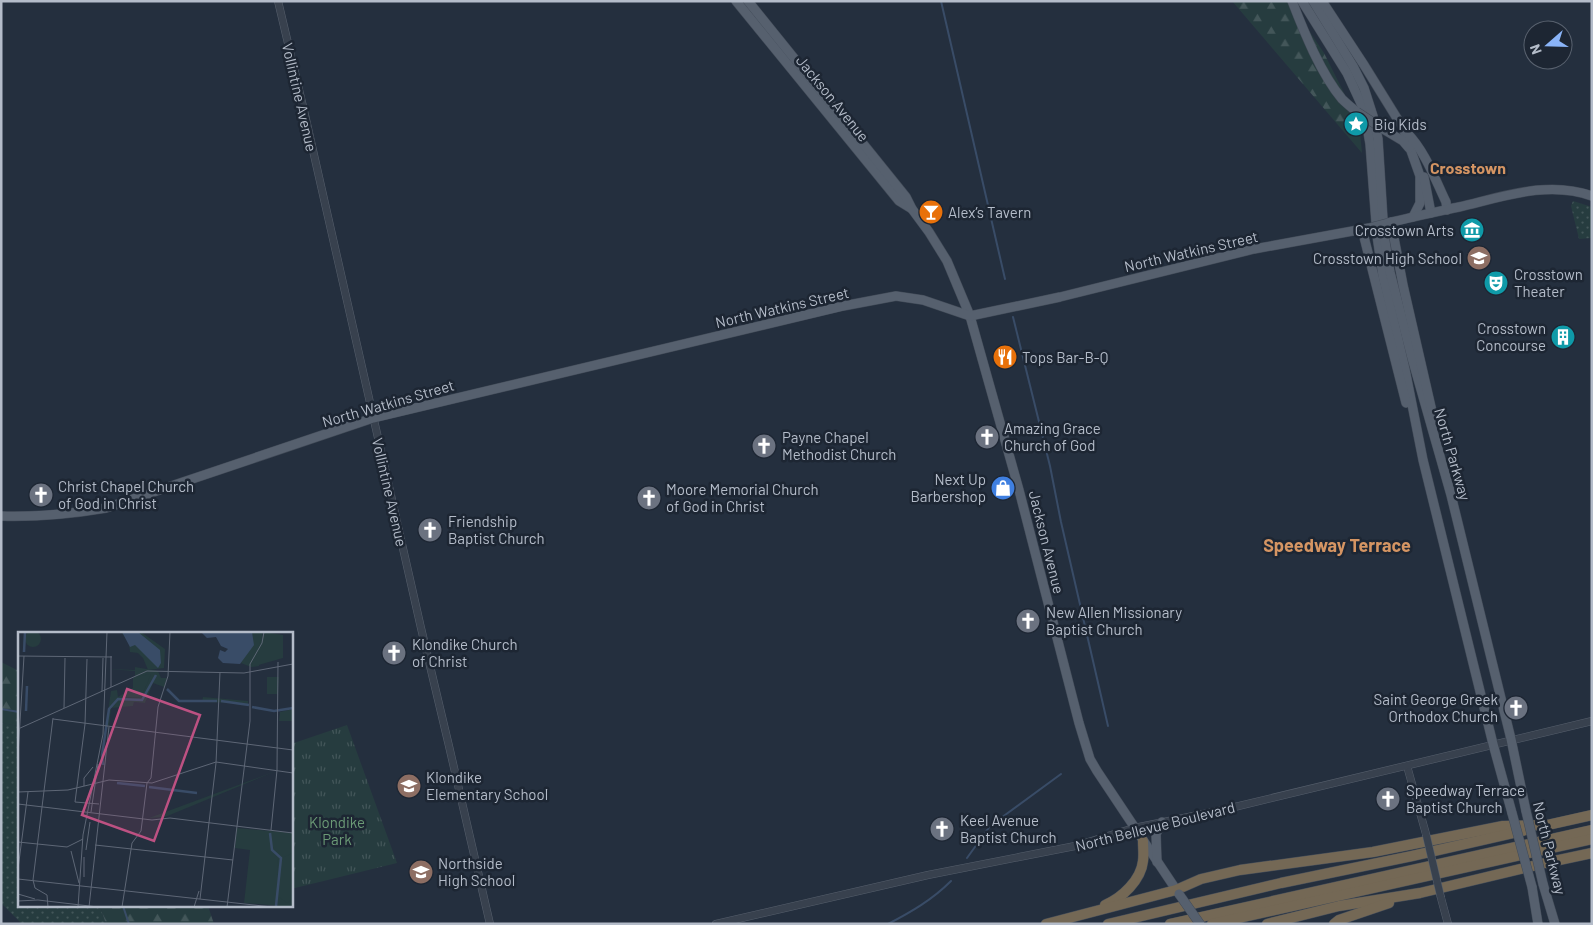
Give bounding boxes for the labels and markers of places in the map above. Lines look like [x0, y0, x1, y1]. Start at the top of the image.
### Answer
place icon: Big Kids [1343, 111, 1369, 137]
place label: Big Kids [1374, 115, 1427, 133]
bar icon: Alex’s Tavern [918, 199, 944, 225]
place label: Alex’s Tavern [948, 203, 1031, 221]
museum icon: Crosstown Arts [1459, 217, 1485, 243]
place label: Crosstown Arts [1355, 221, 1454, 239]
school or university icon: Crosstown High School [1466, 245, 1492, 271]
place label: Crosstown High School [1313, 249, 1462, 267]
place label: Crosstown Theater [1514, 265, 1583, 300]
theatre icon: Crosstown Theater [1483, 270, 1509, 296]
place label: Crosstown Concourse [1476, 319, 1546, 354]
building icon: Crosstown Concourse [1550, 324, 1576, 350]
restaurant icon: Tops Bar-B-Q [992, 344, 1018, 370]
place label: Tops Bar-B-Q [1022, 348, 1108, 366]
place label: Amazing Grace Church of God [1004, 419, 1101, 454]
church icon: Amazing Grace Church of God [974, 424, 1000, 450]
place label: Payne Chapel Methodist Church [782, 428, 896, 463]
church icon: Payne Chapel Methodist Church [751, 433, 777, 459]
place label: Next Up Barbershop [910, 470, 986, 505]
shop icon: Next Up Barbershop [990, 475, 1016, 501]
place label: Christ Chapel Church of God in Christ [58, 477, 194, 512]
place label: Moore Memorial Church of God in Christ [666, 480, 819, 515]
church icon: Christ Chapel Church of God in Christ [28, 482, 54, 508]
church icon: Moore Memorial Church of God in Christ [636, 485, 662, 511]
place label: Friendship Baptist Church [448, 512, 545, 547]
church icon: Friendship Baptist Church [417, 517, 443, 543]
place label: New Allen Missionary Baptist Church [1046, 603, 1182, 638]
church icon: New Allen Missionary Baptist Church [1015, 608, 1041, 634]
place label: Klondike Church of Christ [412, 635, 518, 670]
church icon: Klondike Church of Christ [381, 640, 407, 666]
place label: Saint George Greek Orthodox Church [1373, 690, 1498, 725]
church icon: Saint George Greek Orthodox Church [1503, 695, 1529, 721]
place label: Klondike Elementary School [426, 768, 548, 803]
school or university icon: Klondike Elementary School [396, 773, 422, 799]
place label: Speedway Terrace Baptist Church [1406, 781, 1525, 816]
church icon: Speedway Terrace Baptist Church [1375, 786, 1401, 812]
place label: Keel Avenue Baptist Church [960, 811, 1057, 846]
church icon: Keel Avenue Baptist Church [929, 816, 955, 842]
place label: Northside High School [438, 854, 515, 889]
school or university icon: Northside High School [408, 859, 434, 885]

